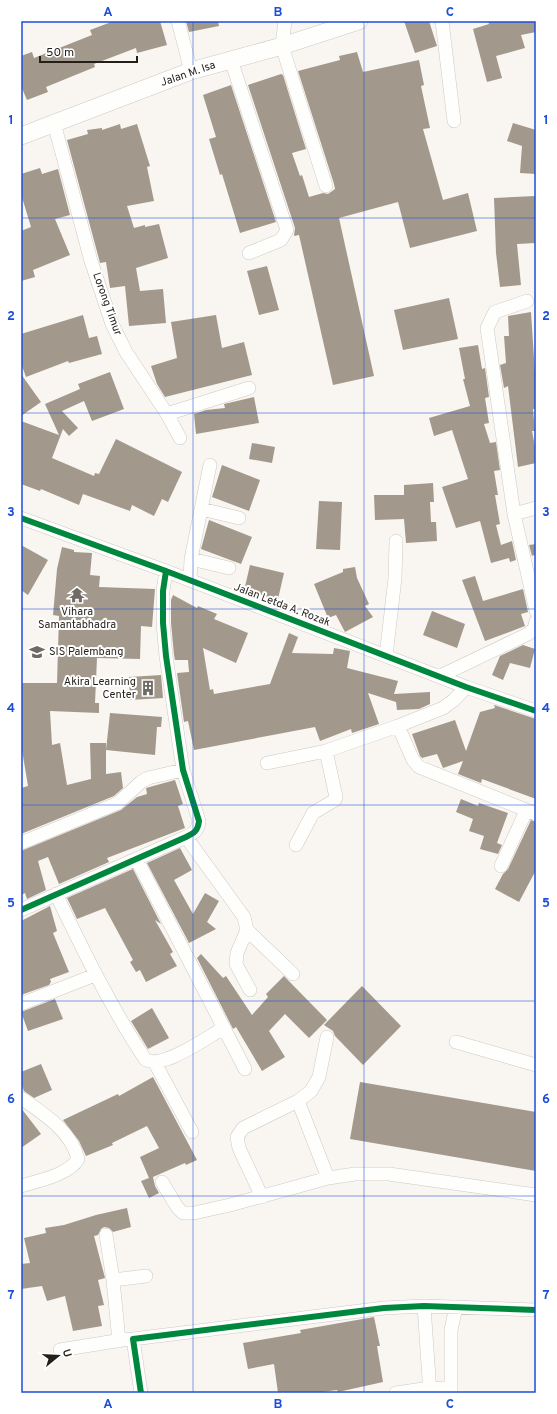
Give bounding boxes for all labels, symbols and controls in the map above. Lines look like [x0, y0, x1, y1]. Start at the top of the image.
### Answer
text: A [103, 5, 113, 21]
text: B [274, 5, 283, 21]
text: C [446, 5, 454, 21]
scale bar [40, 38, 137, 64]
text: 50 m [46, 45, 74, 61]
street label: Jalan M. Isa [159, 58, 217, 90]
text: 1 [8, 113, 14, 129]
text: 1 [543, 113, 549, 129]
street label: Lorong Timur [89, 271, 125, 338]
text: 2 [7, 309, 15, 325]
text: 2 [542, 309, 550, 325]
text: 3 [7, 505, 15, 521]
text: 3 [542, 505, 550, 521]
street label: Jalan Letda A. Rozak [232, 580, 332, 630]
temple icon: Vihara Samantabhadra [68, 586, 86, 604]
place label: Vihara Samantabhadra [38, 605, 116, 632]
school or university icon: SIS Palembang [28, 643, 46, 661]
place label: SIS Palembang [49, 645, 123, 659]
place label: Akira Learning Center [64, 675, 137, 702]
building icon: Akira Learning Center [139, 679, 157, 697]
text: 4 [7, 701, 15, 717]
text: 4 [542, 701, 550, 717]
text: 5 [7, 896, 15, 912]
text: 5 [542, 896, 550, 912]
text: 6 [7, 1092, 15, 1108]
text: 6 [542, 1092, 550, 1108]
text: 7 [8, 1288, 15, 1304]
text: 7 [543, 1288, 550, 1304]
north arrow [38, 1336, 78, 1376]
text: U [59, 1347, 74, 1359]
text: A [103, 1397, 113, 1413]
text: B [274, 1397, 283, 1413]
text: C [446, 1397, 454, 1413]

